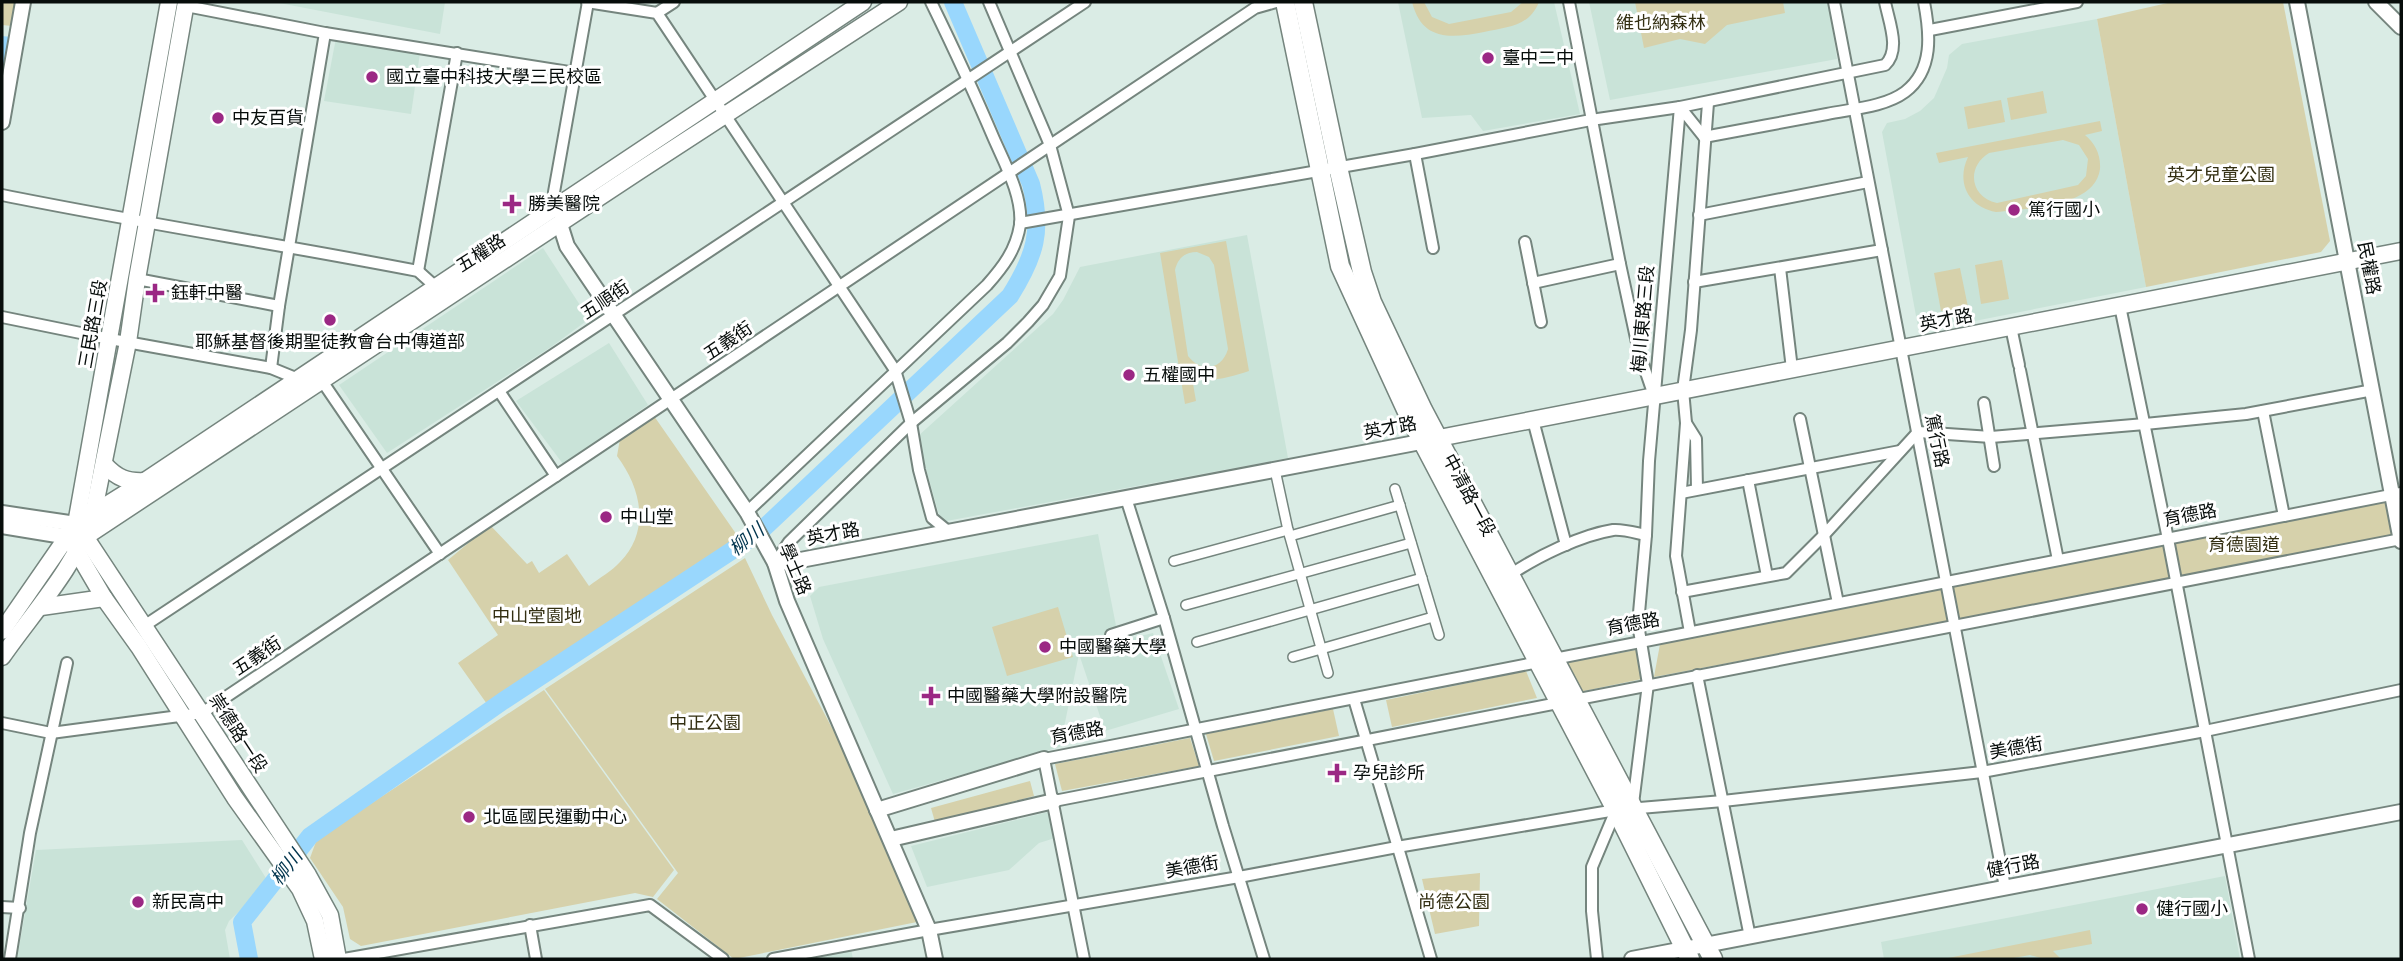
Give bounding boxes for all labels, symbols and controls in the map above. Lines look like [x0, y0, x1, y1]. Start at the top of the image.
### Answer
park label: 維也納森林 [1616, 12, 1706, 34]
place label: 臺中二中 [1502, 47, 1574, 69]
marker: 臺中二中 [1480, 50, 1496, 66]
place label: 國立臺中科技大學三民校區 [386, 66, 602, 88]
marker: 國立臺中科技大學三民校區 [364, 69, 380, 85]
place label: 中友百貨 [232, 107, 304, 129]
marker: 中友百貨 [210, 110, 226, 126]
park label: 英才兒童公園 [2167, 164, 2275, 186]
place label: 勝美醫院 [528, 193, 600, 215]
marker: 勝美醫院 [502, 194, 522, 214]
place label: 篤行國小 [2028, 199, 2100, 221]
marker: 篤行國小 [2006, 202, 2022, 218]
street label: 五權路 [452, 229, 510, 277]
street label: 民權路 [2353, 239, 2385, 297]
street label: 梅川東路三段 [1627, 264, 1659, 374]
street label: 五順街 [576, 276, 634, 324]
street label: 三民路三段 [74, 278, 112, 370]
place label: 鈺軒中醫 [171, 282, 243, 304]
marker: 鈺軒中醫 [145, 283, 165, 303]
street label: 英才路 [1917, 304, 1975, 336]
marker: 耶穌基督後期聖徒教會台中傳道部 [322, 312, 338, 328]
street label: 五義街 [699, 317, 757, 365]
place label: 耶穌基督後期聖徒教會台中傳道部 [195, 331, 465, 353]
place label: 五權國中 [1143, 364, 1215, 386]
marker: 五權國中 [1121, 367, 1137, 383]
street label: 英才路 [1361, 412, 1419, 444]
street label: 篤行路 [1921, 412, 1953, 470]
street label: 中清路一段 [1438, 450, 1500, 540]
street label: 育德路 [2161, 499, 2219, 531]
place label: 中山堂 [620, 506, 674, 528]
marker: 中山堂 [598, 509, 614, 525]
water label: 柳川 [724, 517, 770, 560]
street label: 英才路 [804, 518, 862, 550]
park label: 育德園道 [2208, 534, 2280, 556]
street label: 學士路 [774, 540, 816, 598]
park label: 中山堂園地 [492, 605, 582, 627]
street label: 育德路 [1604, 608, 1662, 640]
street label: 五義街 [228, 632, 286, 680]
place label: 中國醫藥大學 [1059, 636, 1167, 658]
marker: 中國醫藥大學 [1037, 639, 1053, 655]
place label: 中國醫藥大學附設醫院 [947, 685, 1127, 707]
marker: 中國醫藥大學附設醫院 [921, 686, 941, 706]
street label: 崇德路一段 [204, 689, 272, 777]
park label: 中正公園 [669, 712, 741, 734]
street label: 育德路 [1048, 717, 1106, 749]
street label: 美德街 [1988, 732, 2044, 764]
place label: 孕兒診所 [1353, 762, 1425, 784]
marker: 孕兒診所 [1327, 763, 1347, 783]
place label: 北區國民運動中心 [483, 806, 627, 828]
marker: 北區國民運動中心 [461, 809, 477, 825]
water label: 柳川 [266, 844, 308, 889]
street label: 健行路 [1984, 850, 2042, 882]
street label: 美德街 [1164, 851, 1220, 883]
place label: 新民高中 [152, 891, 224, 913]
park label: 尚德公園 [1418, 891, 1490, 913]
marker: 新民高中 [130, 894, 146, 910]
place label: 健行國小 [2156, 898, 2228, 920]
marker: 健行國小 [2134, 901, 2150, 917]

